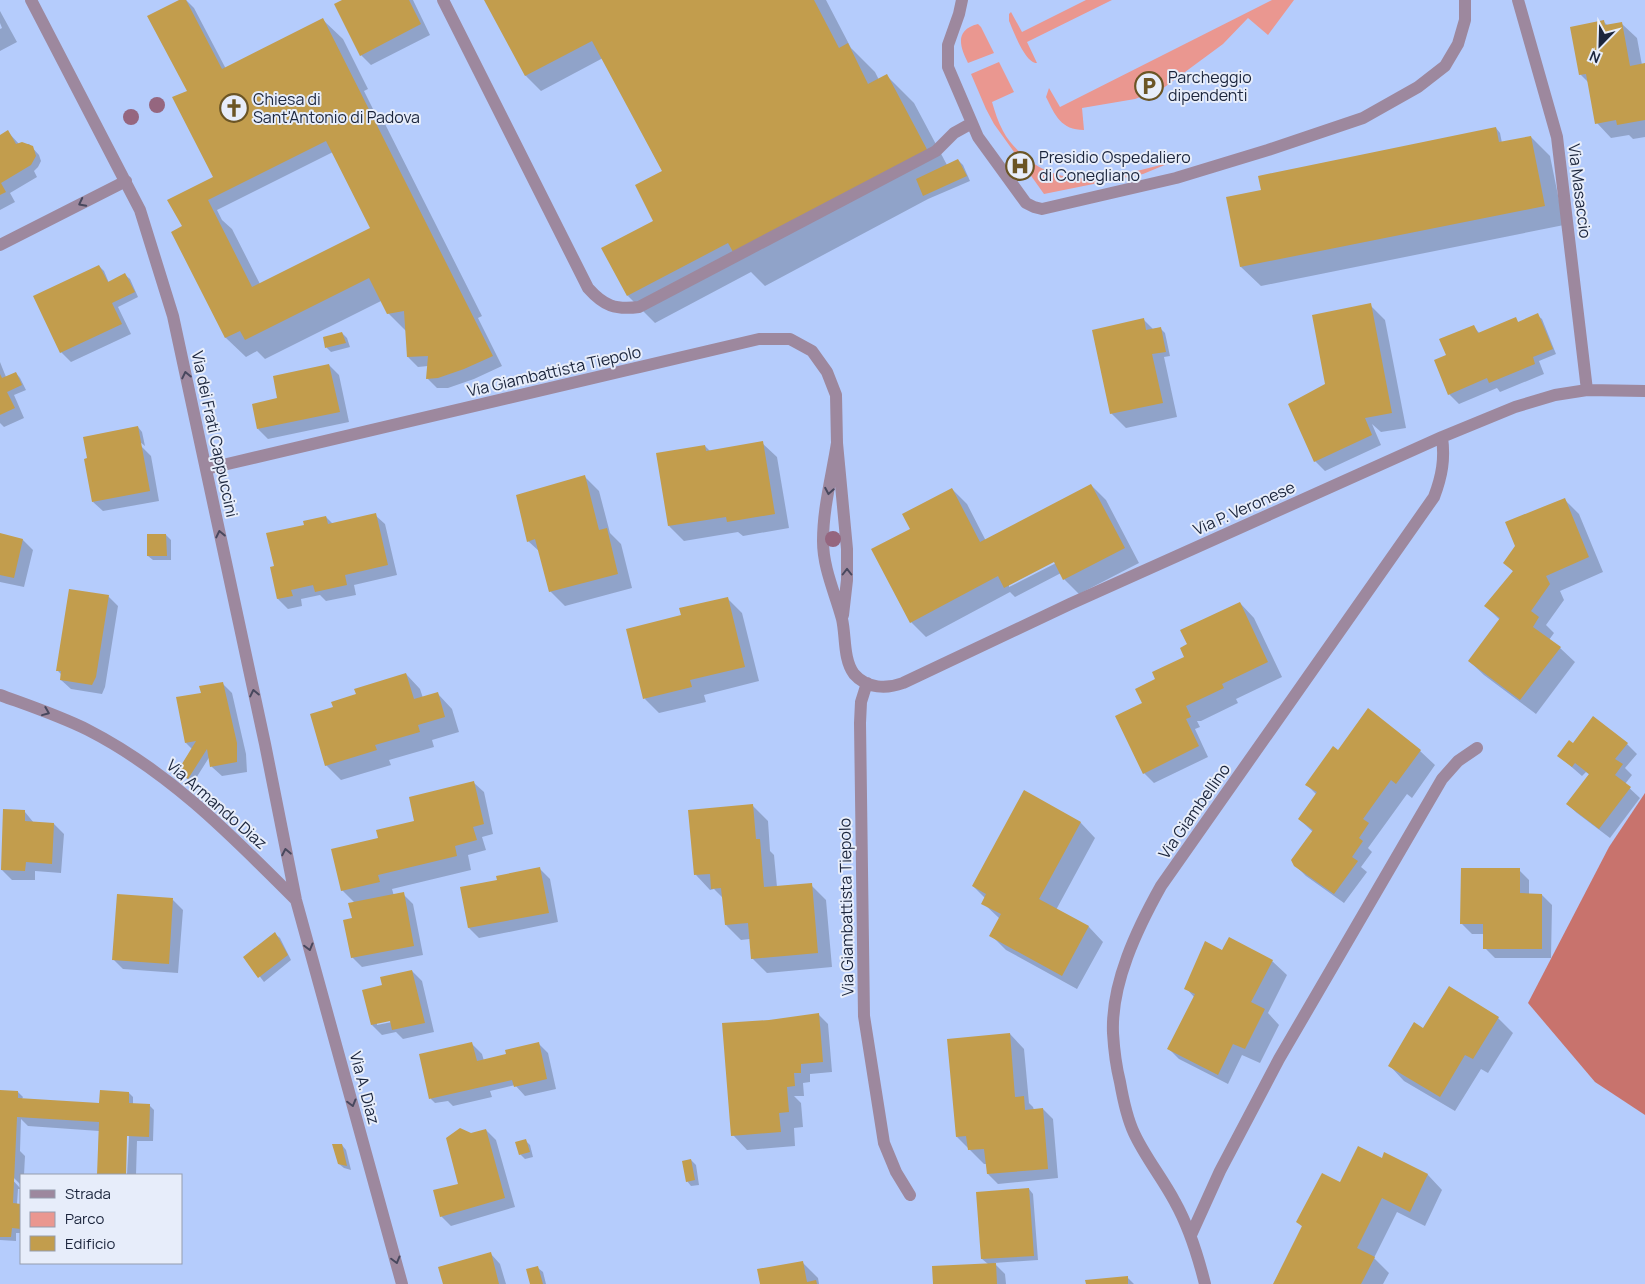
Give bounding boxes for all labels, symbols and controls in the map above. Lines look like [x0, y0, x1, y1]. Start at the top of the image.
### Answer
north arrow [1575, 20, 1625, 70]
text: N [1586, 47, 1603, 68]
place label: Parcheggio dipendenti [1168, 66, 1252, 106]
parking icon: Parcheggio dipendenti [1134, 71, 1164, 101]
place label: Chiesa di Sant'Antonio di Padova [253, 88, 420, 128]
church icon: Chiesa di Sant'Antonio di Padova [219, 93, 249, 123]
street label: Via Masaccio [1563, 142, 1597, 240]
place label: Presidio Ospedaliero di Conegliano [1039, 146, 1191, 186]
hospital icon: Presidio Ospedaliero di Conegliano [1005, 151, 1035, 181]
one-way arrow [78, 197, 87, 207]
street label: Via Giambattista Tiepolo [465, 340, 643, 402]
street label: Via dei Frati Cappuccini [187, 349, 243, 519]
one-way arrow [181, 371, 192, 379]
street label: Via P. Veronese [1190, 476, 1298, 540]
one-way arrow [825, 486, 835, 495]
one-way arrow [215, 529, 226, 538]
one-way arrow [842, 567, 852, 575]
one-way arrow [249, 688, 260, 697]
one-way arrow [41, 706, 50, 716]
street label: Via Armando Diaz [162, 754, 272, 854]
street label: Via Giambellino [1153, 759, 1235, 863]
street label: Via Giambattista Tiepolo [833, 818, 859, 996]
one-way arrow [282, 848, 292, 856]
one-way arrow [303, 942, 314, 951]
street label: Via A. Diaz [345, 1049, 385, 1127]
one-way arrow [347, 1099, 357, 1107]
legend [20, 1174, 182, 1264]
text: Strada [65, 1183, 111, 1204]
text: Parco [65, 1208, 104, 1229]
text: Edificio [65, 1233, 116, 1254]
one-way arrow [390, 1256, 400, 1264]

